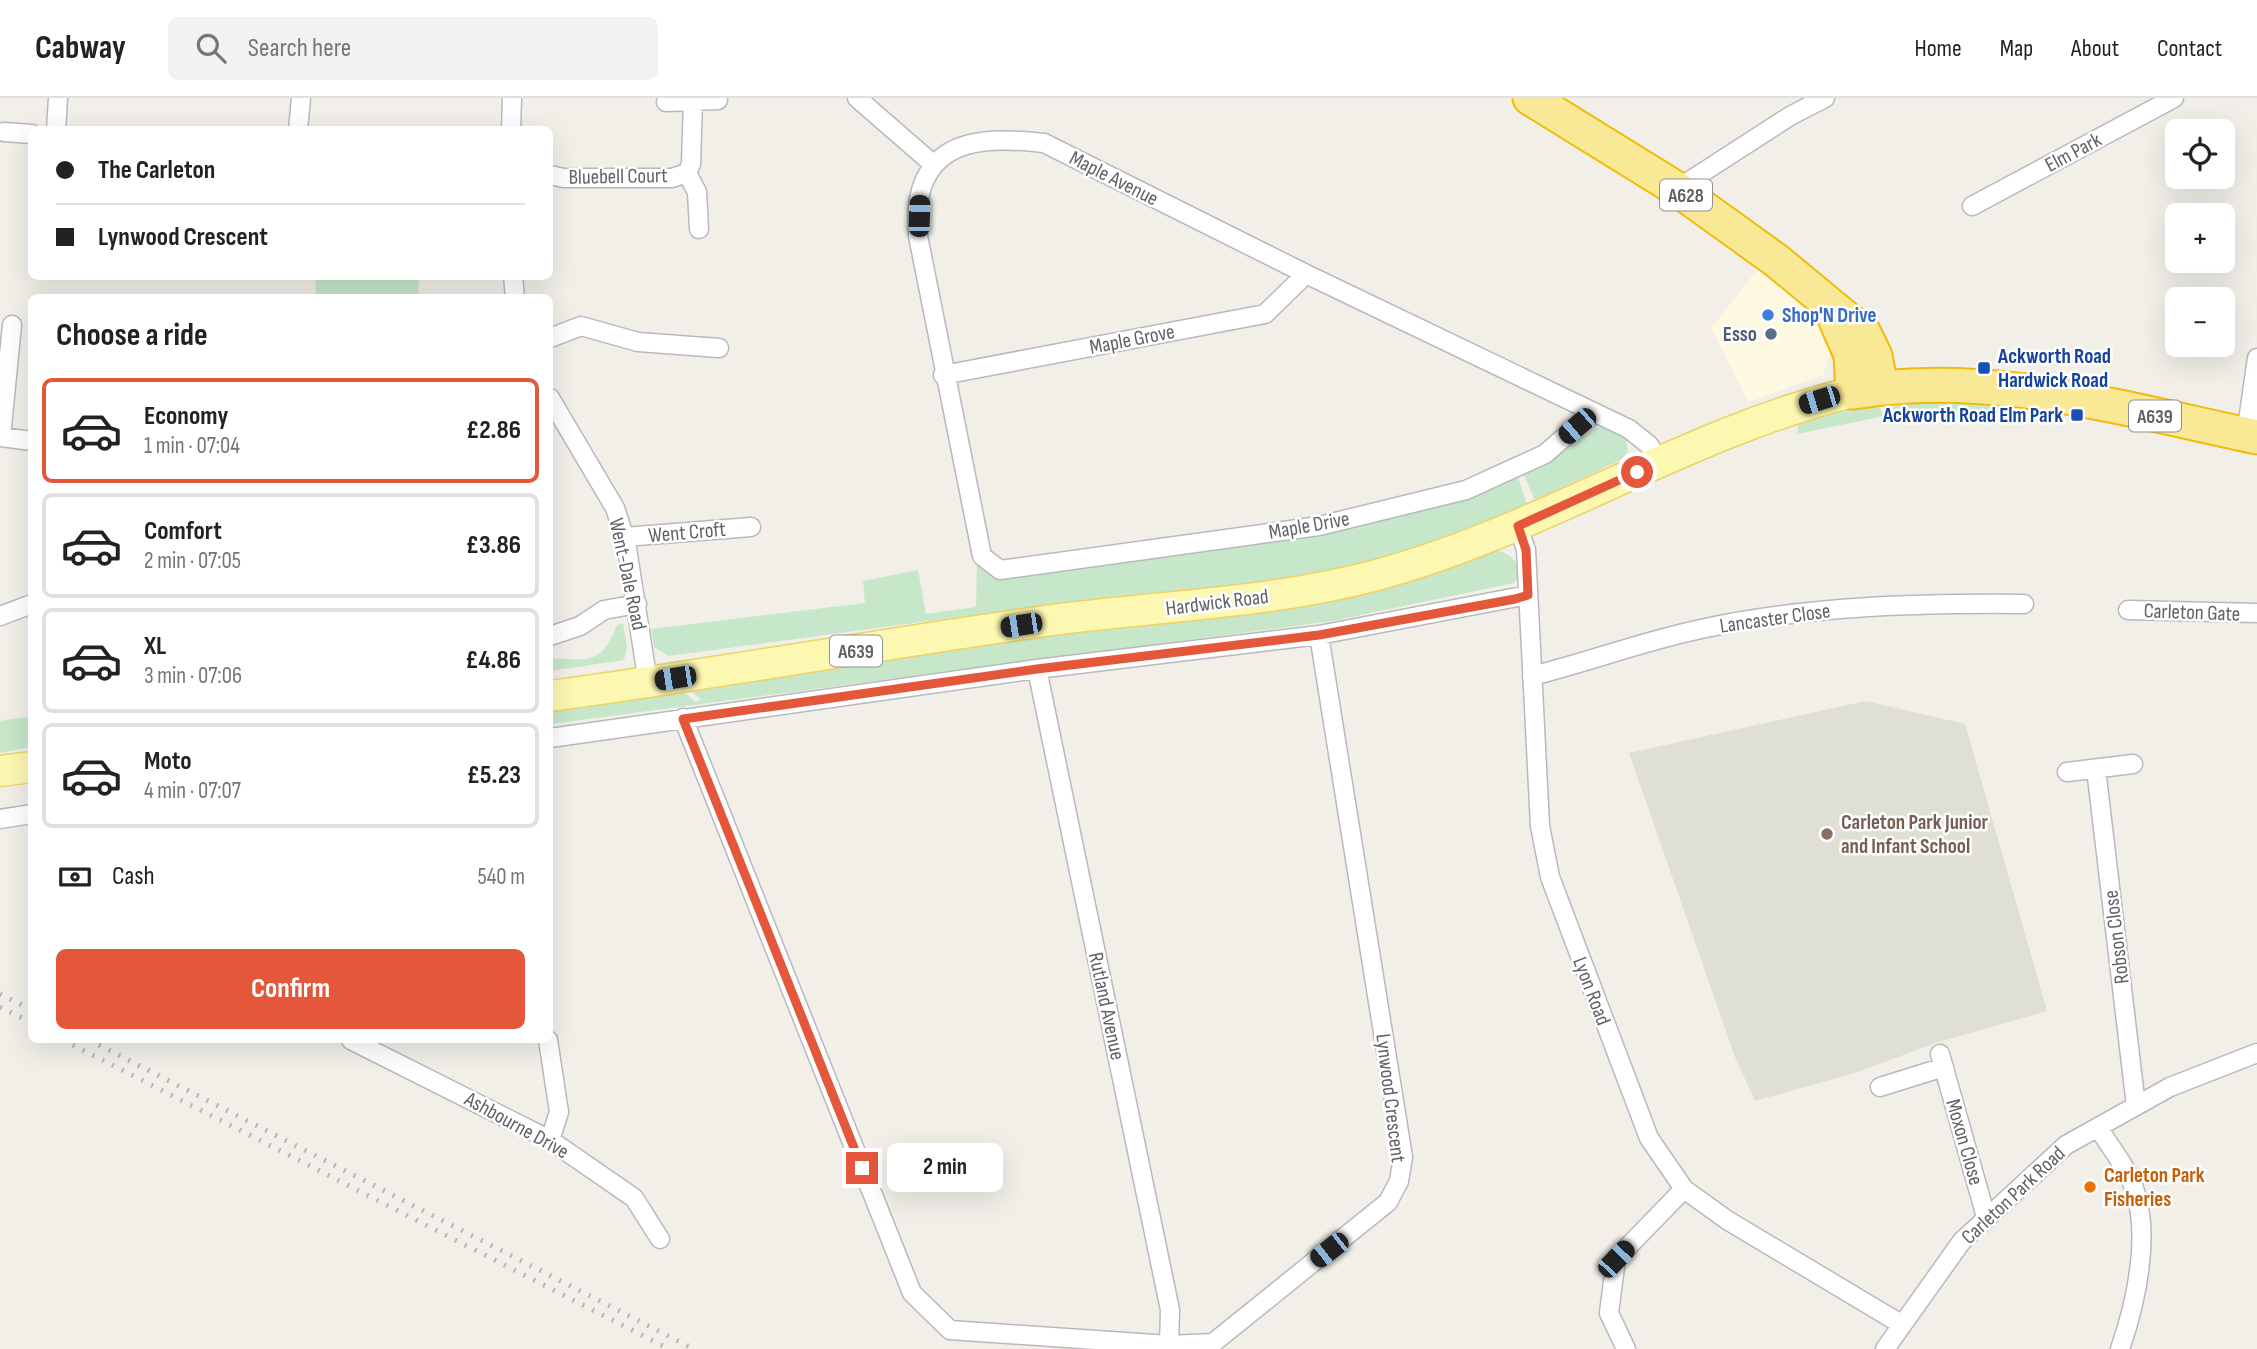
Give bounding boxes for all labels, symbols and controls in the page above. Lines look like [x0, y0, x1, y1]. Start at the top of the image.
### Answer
search box [168, 17, 658, 80]
text: Cabway [35, 28, 126, 68]
icon: search [192, 29, 230, 67]
text: Search here [248, 33, 351, 64]
text: Home [1914, 34, 1962, 63]
text: Map [2000, 34, 2033, 63]
text: About [2071, 34, 2119, 63]
text: Contact [2157, 34, 2222, 63]
map controls [2165, 119, 2235, 357]
button: locate [2165, 119, 2235, 189]
street label: Elm Park [2041, 127, 2106, 178]
street label: Maple Avenue [1065, 145, 1162, 211]
text: The Carleton [98, 155, 215, 186]
street label: Bluebell Court [568, 163, 668, 190]
road number: A628 [1660, 180, 1712, 211]
car [908, 195, 931, 237]
button: + [2165, 203, 2235, 273]
text: Lynwood Crescent [98, 222, 268, 253]
button: − [2165, 287, 2235, 357]
place label: Shop'N Drive [1782, 303, 1877, 328]
marker: Shop'N Drive [1760, 307, 1776, 323]
text: Choose a ride [56, 316, 208, 355]
street label: Maple Grove [1087, 319, 1177, 360]
place label: Esso [1723, 322, 1757, 347]
marker: Esso [1763, 326, 1779, 342]
place label: Ackworth Road Hardwick Road [1997, 344, 2111, 393]
marker: Ackworth Road Hardwick Road [1976, 360, 1992, 376]
car [1796, 384, 1843, 416]
icon: car [60, 399, 123, 462]
road number: A639 [2129, 400, 2181, 432]
text: Economy [144, 401, 228, 432]
place label: Ackworth Road Elm Park [1882, 403, 2063, 428]
car [1555, 404, 1600, 448]
marker: Ackworth Road Elm Park [2069, 407, 2085, 423]
text: £2.86 [466, 415, 521, 446]
text: 1 min · 07:04 [144, 432, 240, 460]
route start [1621, 456, 1653, 488]
street label: Maple Drive [1267, 506, 1351, 545]
icon: car [60, 514, 123, 577]
text: Comfort [144, 516, 222, 547]
street label: Went-Dale Road [603, 516, 652, 632]
street label: Went Croft [647, 517, 727, 548]
text: £3.86 [466, 530, 521, 561]
text: 2 min · 07:05 [144, 547, 241, 575]
street label: Hardwick Road [1164, 584, 1270, 621]
street label: Lancaster Close [1718, 598, 1832, 639]
street label: Carleton Gate [2143, 598, 2241, 627]
car [999, 611, 1044, 639]
icon: car [60, 629, 123, 692]
text: XL [144, 631, 166, 662]
road number: A639 [830, 636, 882, 666]
text: £4.86 [465, 645, 521, 676]
text: 3 min · 07:06 [144, 662, 242, 690]
car [653, 664, 698, 692]
icon: car [60, 744, 123, 807]
text: Moto [144, 746, 192, 777]
text: £5.23 [467, 760, 521, 791]
text: 4 min · 07:07 [144, 777, 241, 805]
place label: Carleton Park Junior and Infant School [1841, 810, 1989, 859]
marker: Carleton Park Junior and Infant School [1819, 826, 1835, 842]
icon: cash [56, 858, 94, 896]
text: Cash [112, 861, 155, 892]
text: 540 m [477, 863, 525, 891]
street label: Robson Close [2098, 889, 2135, 985]
button: Confirm [56, 949, 525, 1029]
street label: Rutland Avenue [1083, 950, 1130, 1062]
street label: Lyon Road [1567, 953, 1616, 1029]
street label: Lynwood Crescent [1370, 1032, 1411, 1164]
street label: Ashbourne Drive [459, 1086, 573, 1164]
street label: Moxon Close [1940, 1096, 1989, 1188]
street label: Carleton Park Road [1956, 1141, 2070, 1250]
callout: 2 min [886, 1144, 1002, 1192]
route end [846, 1152, 878, 1184]
text: 2 min [923, 1153, 967, 1181]
place label: Carleton Park Fisheries [2104, 1163, 2205, 1212]
marker: Carleton Park Fisheries [2082, 1179, 2098, 1195]
car [1306, 1229, 1353, 1271]
car [1594, 1237, 1639, 1281]

